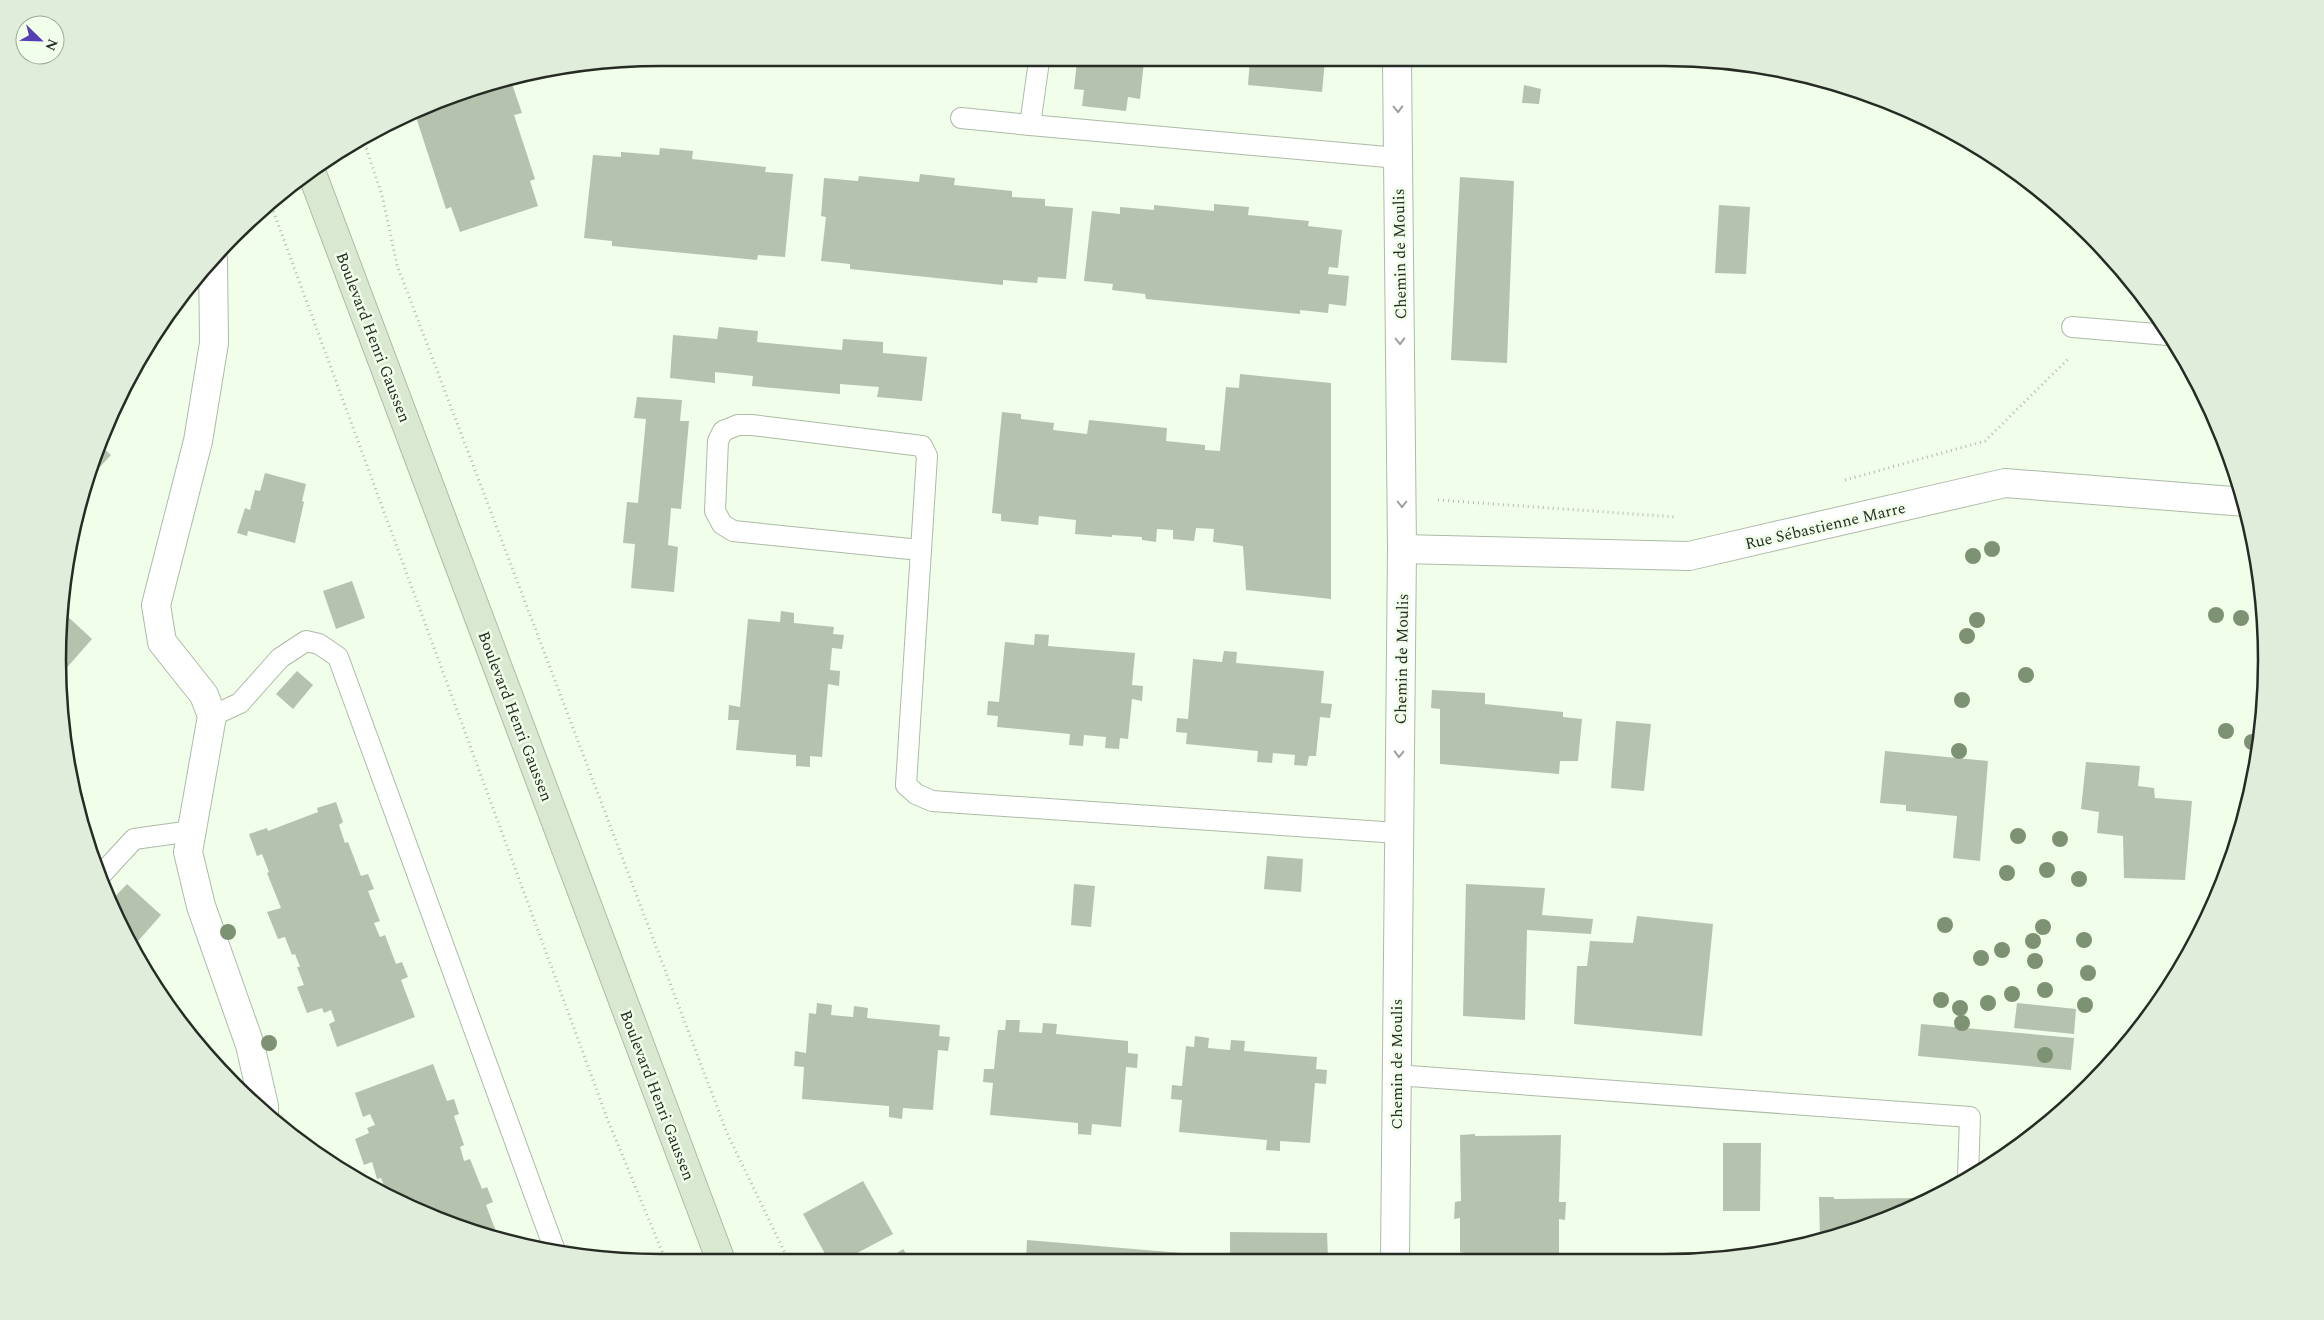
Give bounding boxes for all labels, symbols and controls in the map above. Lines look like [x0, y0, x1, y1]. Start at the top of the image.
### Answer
north arrow [15, 15, 65, 65]
text: N [40, 36, 63, 54]
one-way arrow [1393, 105, 1403, 113]
street label: Chemin de Moulis [1387, 188, 1413, 320]
street label: Boulevard Henri Gaussen [329, 249, 417, 426]
one-way arrow [1395, 338, 1405, 345]
street label: Rue Sébastienne Marre [1743, 496, 1908, 556]
one-way arrow [1397, 500, 1407, 508]
street label: Chemin de Moulis [1389, 593, 1415, 725]
street label: Boulevard Henri Gaussen [471, 628, 559, 805]
one-way arrow [1394, 750, 1405, 758]
street label: Chemin de Moulis [1385, 999, 1409, 1129]
street label: Boulevard Henri Gaussen [613, 1007, 701, 1184]

